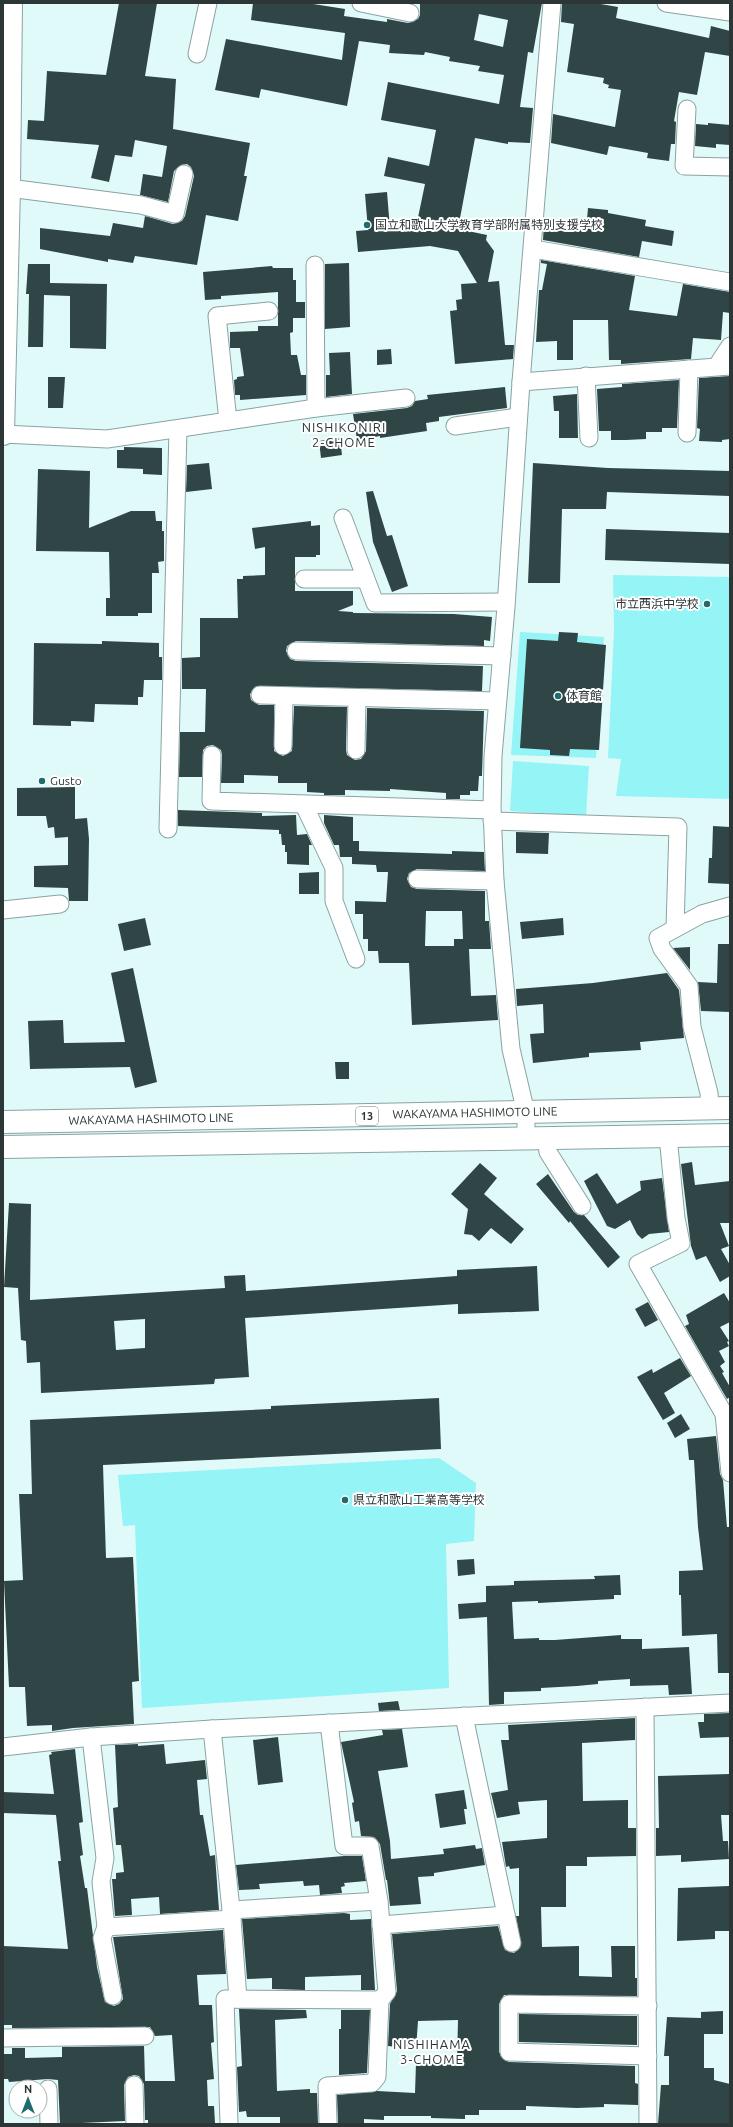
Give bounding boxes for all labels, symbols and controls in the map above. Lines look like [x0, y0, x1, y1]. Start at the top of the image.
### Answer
place label: 国立和歌山大学教育学部附属特別支援学校 [375, 218, 603, 231]
marker: 国立和歌山大学教育学部附属特別支援学校 [362, 220, 372, 230]
district label: NISHIKONIRI 2-CHOME [302, 420, 386, 449]
place label: 市立西浜中学校 [615, 597, 699, 610]
marker: 市立西浜中学校 [702, 599, 712, 609]
place label: 体育館 [566, 689, 602, 702]
marker: 体育館 [553, 691, 563, 701]
place label: Gusto [50, 774, 82, 787]
marker: Gusto [37, 776, 47, 786]
street label: WAKAYAMA HASHIMOTO LINE [392, 1104, 558, 1121]
road number: 13 [356, 1107, 378, 1125]
street label: WAKAYAMA HASHIMOTO LINE [68, 1111, 234, 1127]
place label: 県立和歌山工業高等学校 [353, 1493, 485, 1506]
marker: 県立和歌山工業高等学校 [340, 1495, 350, 1505]
district label: NISHIHAMA 3-CHOME [393, 2037, 471, 2066]
north arrow [8, 2079, 48, 2119]
text: N [24, 2083, 32, 2095]

